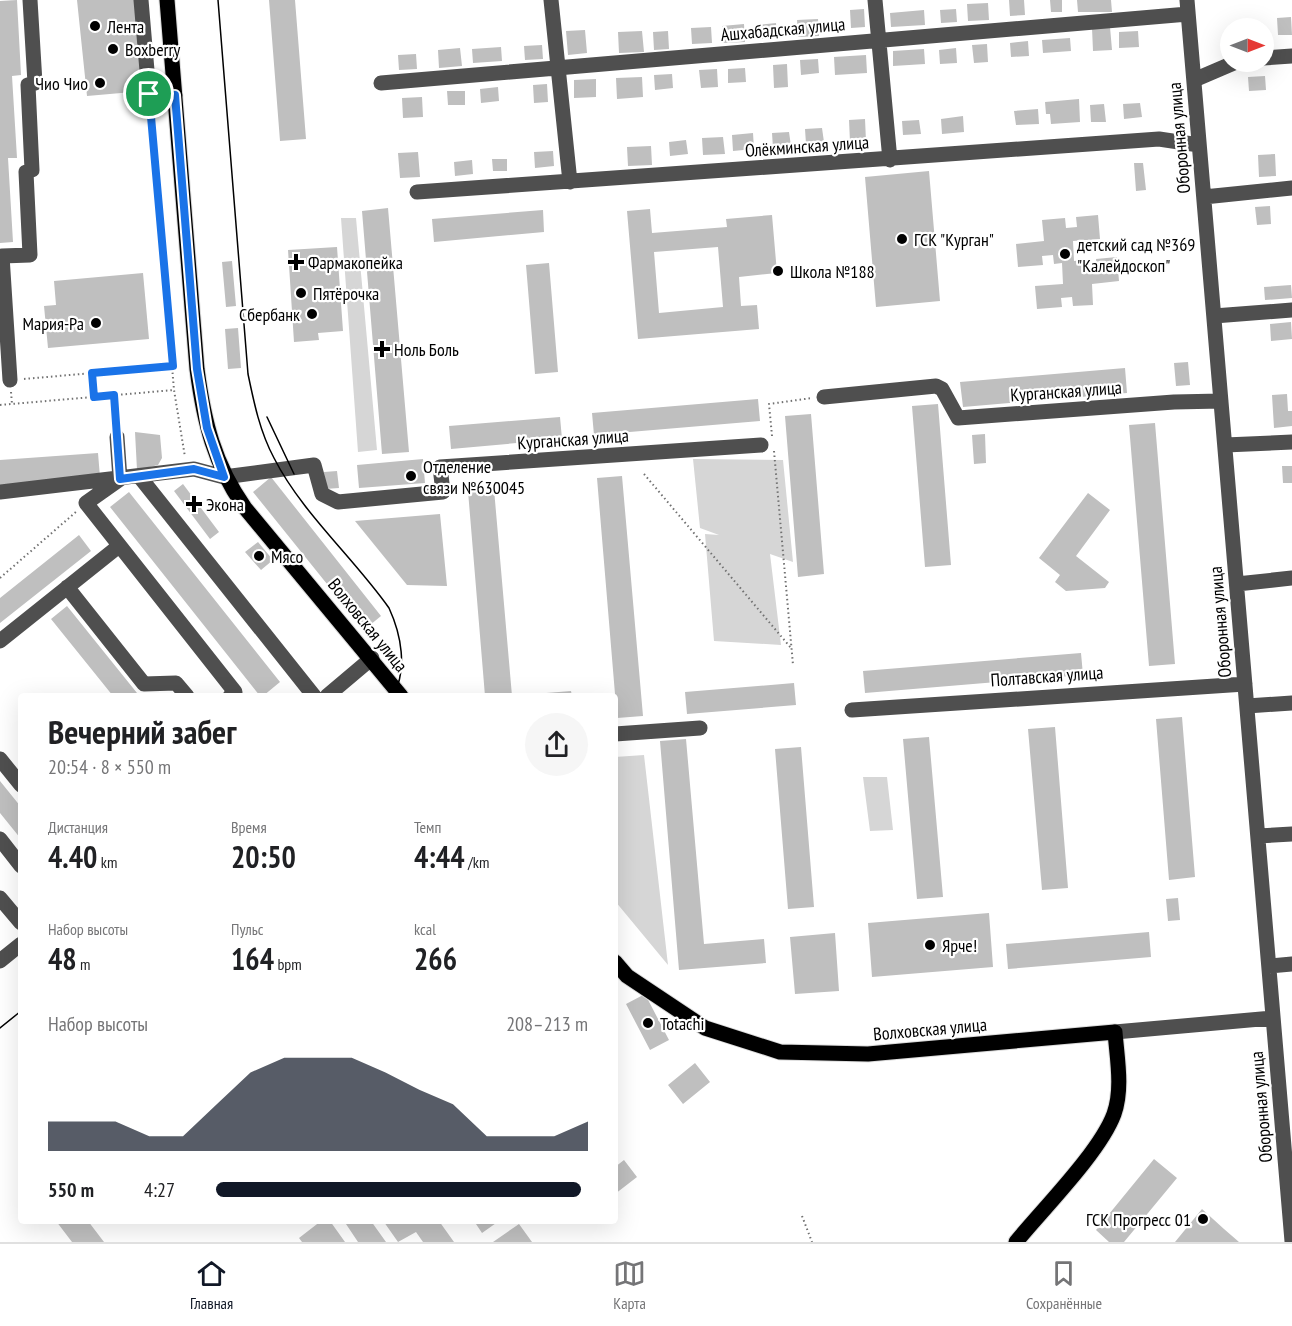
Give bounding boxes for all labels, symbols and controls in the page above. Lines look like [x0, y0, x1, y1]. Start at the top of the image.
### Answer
street label: Ашхабадская улица [720, 12, 846, 46]
place label: Лента [106, 15, 144, 38]
north arrow [1220, 18, 1274, 72]
map controls [1220, 18, 1274, 72]
marker: Лента [88, 19, 102, 33]
place label: Boxberry [125, 38, 180, 61]
marker: Boxberry [106, 42, 120, 56]
pin [123, 68, 174, 119]
place label: Чио Чио [35, 72, 88, 95]
marker: Чио Чио [93, 76, 107, 90]
icon: arrive [132, 77, 165, 110]
street label: Оборонная улица [1163, 81, 1195, 195]
street label: Олёкминская улица [744, 130, 870, 162]
place label: ГСК "Курган" [914, 228, 994, 251]
marker: ГСК "Курган" [895, 232, 909, 246]
place label: детский сад №369 "Калейдоскоп" [1077, 233, 1195, 277]
marker: детский сад №369 "Калейдоскоп" [1058, 247, 1072, 261]
place label: Фармакопейка [308, 251, 403, 274]
marker: Фармакопейка [289, 255, 303, 269]
place label: Школа №188 [790, 260, 875, 283]
marker: Школа №188 [771, 264, 785, 278]
place label: Пятёрочка [313, 282, 379, 305]
marker: Пятёрочка [294, 286, 308, 300]
place label: Сбербанк [239, 303, 300, 326]
marker: Сбербанк [305, 307, 319, 321]
place label: Мария-Ра [23, 312, 84, 335]
marker: Мария-Ра [89, 316, 103, 330]
place label: Ноль Боль [394, 338, 459, 361]
marker: Ноль Боль [375, 342, 389, 356]
street label: Курганская улица [1009, 376, 1123, 406]
street label: Курганская улица [516, 424, 630, 454]
place label: Отделение связи №630045 [423, 455, 525, 499]
marker: Отделение связи №630045 [404, 469, 418, 483]
place label: Экона [206, 493, 244, 516]
marker: Экона [187, 497, 201, 511]
place label: Мясо [271, 545, 304, 568]
marker: Мясо [252, 549, 266, 563]
street label: Оборонная улица [1204, 565, 1236, 679]
street label: Волховская улица [323, 573, 413, 677]
street label: Полтавская улица [990, 661, 1104, 691]
text: Вечерний забег [48, 710, 236, 753]
button: share [525, 713, 588, 776]
text: 20:54 · 8 × 550 m [48, 754, 171, 780]
text: Дистанция [48, 817, 108, 837]
text: Время [231, 817, 267, 837]
text: Темп [414, 817, 441, 837]
text: 4.40 [48, 837, 97, 876]
text: 20:50 [231, 837, 296, 876]
text: 4:44 [414, 837, 465, 876]
text: km [97, 852, 117, 872]
text: /km [465, 852, 489, 872]
text: Набор высоты [48, 919, 128, 939]
text: Пульс [231, 919, 263, 939]
text: kcal [414, 919, 436, 939]
place label: Ярче! [942, 934, 977, 957]
marker: Ярче! [923, 938, 937, 952]
text: 48 [48, 939, 77, 978]
text: 164 [231, 939, 274, 978]
text: 266 [414, 939, 457, 978]
text: m [77, 954, 91, 974]
text: bpm [274, 954, 302, 974]
text: Набор высоты [48, 1011, 148, 1037]
text: 208–213 m [506, 1011, 588, 1037]
place label: Totachi [660, 1012, 704, 1035]
street label: Волховская улица [872, 1013, 988, 1045]
marker: Totachi [641, 1016, 655, 1030]
street label: Оборонная улица [1245, 1050, 1277, 1164]
text: 550 m [48, 1177, 94, 1203]
text: 4:27 [144, 1177, 175, 1203]
place label: ГСК Прогресс 01 [1086, 1208, 1191, 1231]
marker: ГСК Прогресс 01 [1196, 1212, 1210, 1226]
tab: Главная [190, 1257, 233, 1313]
tab: Карта [613, 1257, 646, 1313]
tab: Сохранённые [1026, 1257, 1102, 1313]

